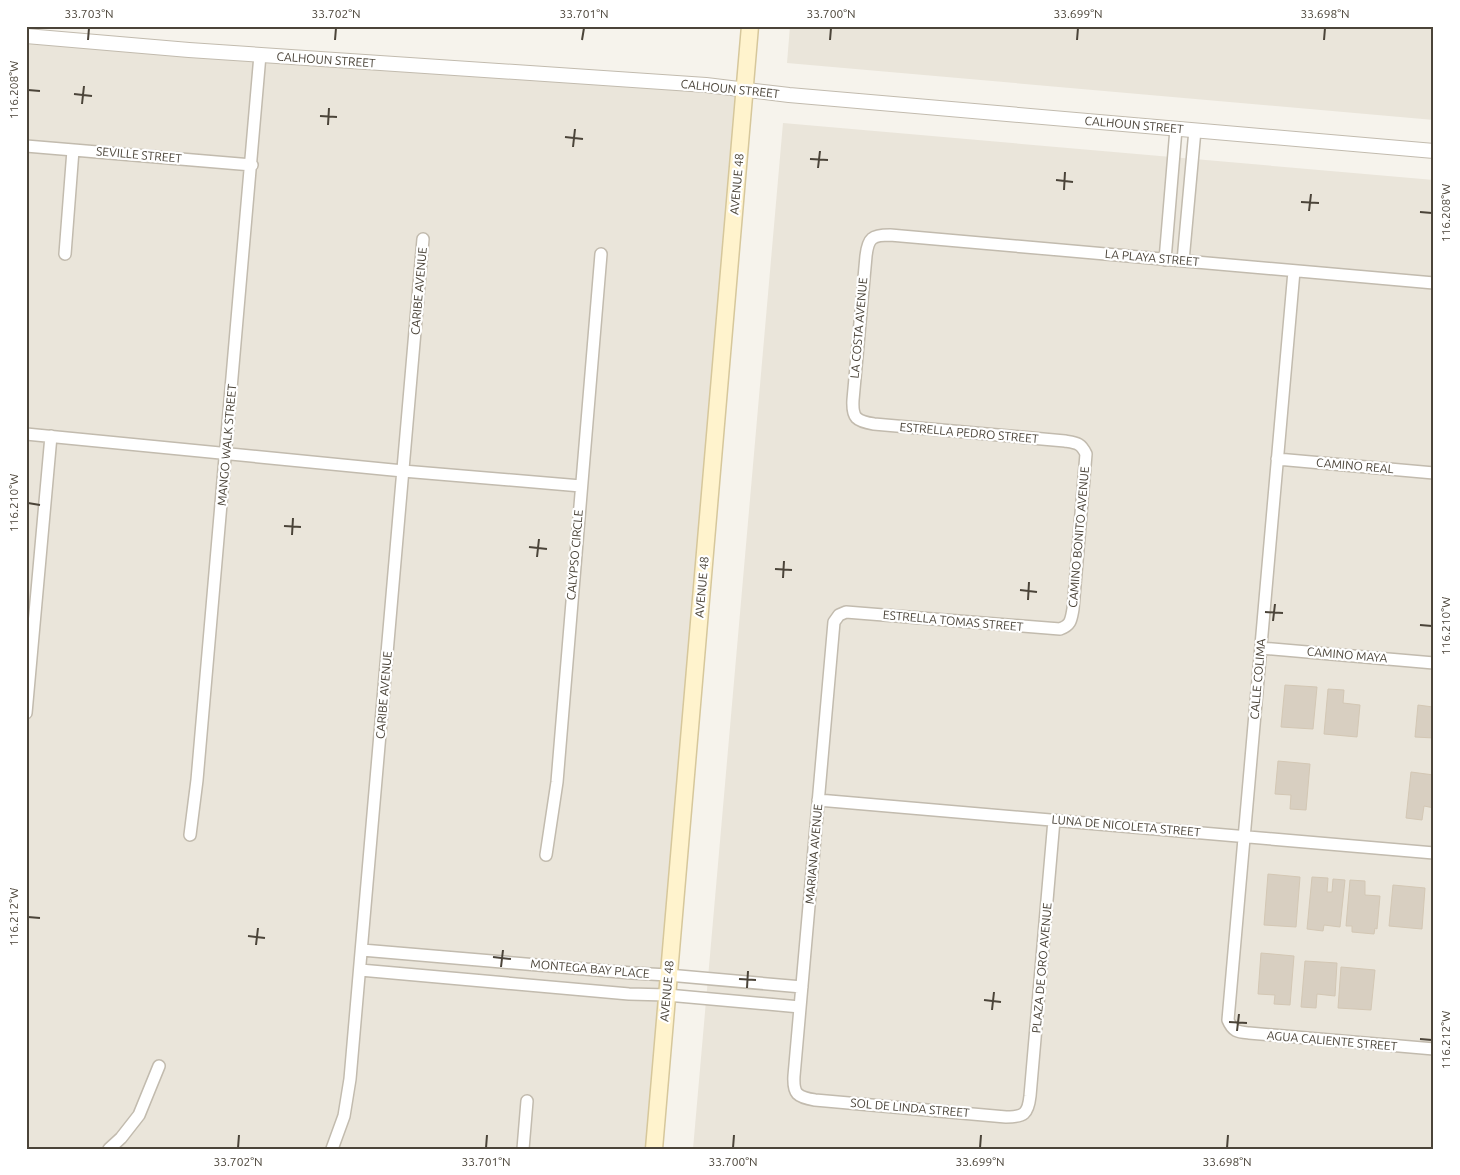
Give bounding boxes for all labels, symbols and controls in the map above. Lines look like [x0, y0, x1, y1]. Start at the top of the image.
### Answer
text: 33.703°N [64, 7, 114, 20]
text: 33.702°N [311, 7, 361, 20]
text: 33.701°N [559, 7, 609, 20]
text: 33.700°N [806, 7, 856, 20]
text: 33.699°N [1053, 7, 1103, 20]
text: 33.698°N [1300, 7, 1350, 20]
street label: CALHOUN STREET [276, 50, 376, 69]
text: 116.208°W [7, 61, 20, 119]
street label: CALHOUN STREET [680, 77, 780, 100]
street label: CALHOUN STREET [1084, 114, 1184, 135]
street label: SEVILLE STREET [96, 144, 183, 165]
street label: AVENUE 48 [727, 153, 746, 215]
text: 116.208°W [1439, 184, 1452, 242]
street label: CARIBE AVENUE [408, 246, 429, 335]
street label: LA PLAYA STREET [1104, 247, 1200, 268]
street label: LA COSTA AVENUE [848, 277, 869, 379]
street label: MANGO WALK STREET [215, 383, 238, 506]
street label: ESTRELLA PEDRO STREET [899, 420, 1039, 445]
street label: CAMINO REAL [1316, 456, 1394, 475]
street label: CAMINO BONITO AVENUE [1066, 466, 1091, 608]
text: 116.210°W [7, 474, 20, 532]
street label: CALYPSO CIRCLE [564, 509, 585, 601]
street label: AVENUE 48 [692, 556, 711, 618]
text: 116.210°W [1439, 597, 1452, 655]
street label: ESTRELLA TOMAS STREET [882, 608, 1024, 633]
street label: CALLE COLIMA [1247, 638, 1268, 720]
street label: CAMINO MAYA [1306, 645, 1388, 665]
street label: CARIBE AVENUE [373, 650, 394, 739]
street label: MARIANA AVENUE [803, 803, 824, 905]
street label: LUNA DE NICOLETA STREET [1051, 813, 1201, 839]
text: 116.212°W [7, 888, 20, 946]
street label: PLAZA DE ORO AVENUE [1029, 902, 1054, 1034]
street label: MONTEGA BAY PLACE [530, 957, 650, 980]
street label: AVENUE 48 [657, 960, 676, 1022]
text: 116.212°W [1439, 1011, 1452, 1069]
street label: AGUA CALIENTE STREET [1266, 1028, 1398, 1053]
street label: SOL DE LINDA STREET [850, 1096, 971, 1119]
text: 33.702°N [213, 1155, 263, 1168]
text: 33.701°N [461, 1155, 511, 1168]
text: 33.700°N [708, 1155, 758, 1168]
text: 33.699°N [955, 1155, 1005, 1168]
text: 33.698°N [1202, 1155, 1252, 1168]

